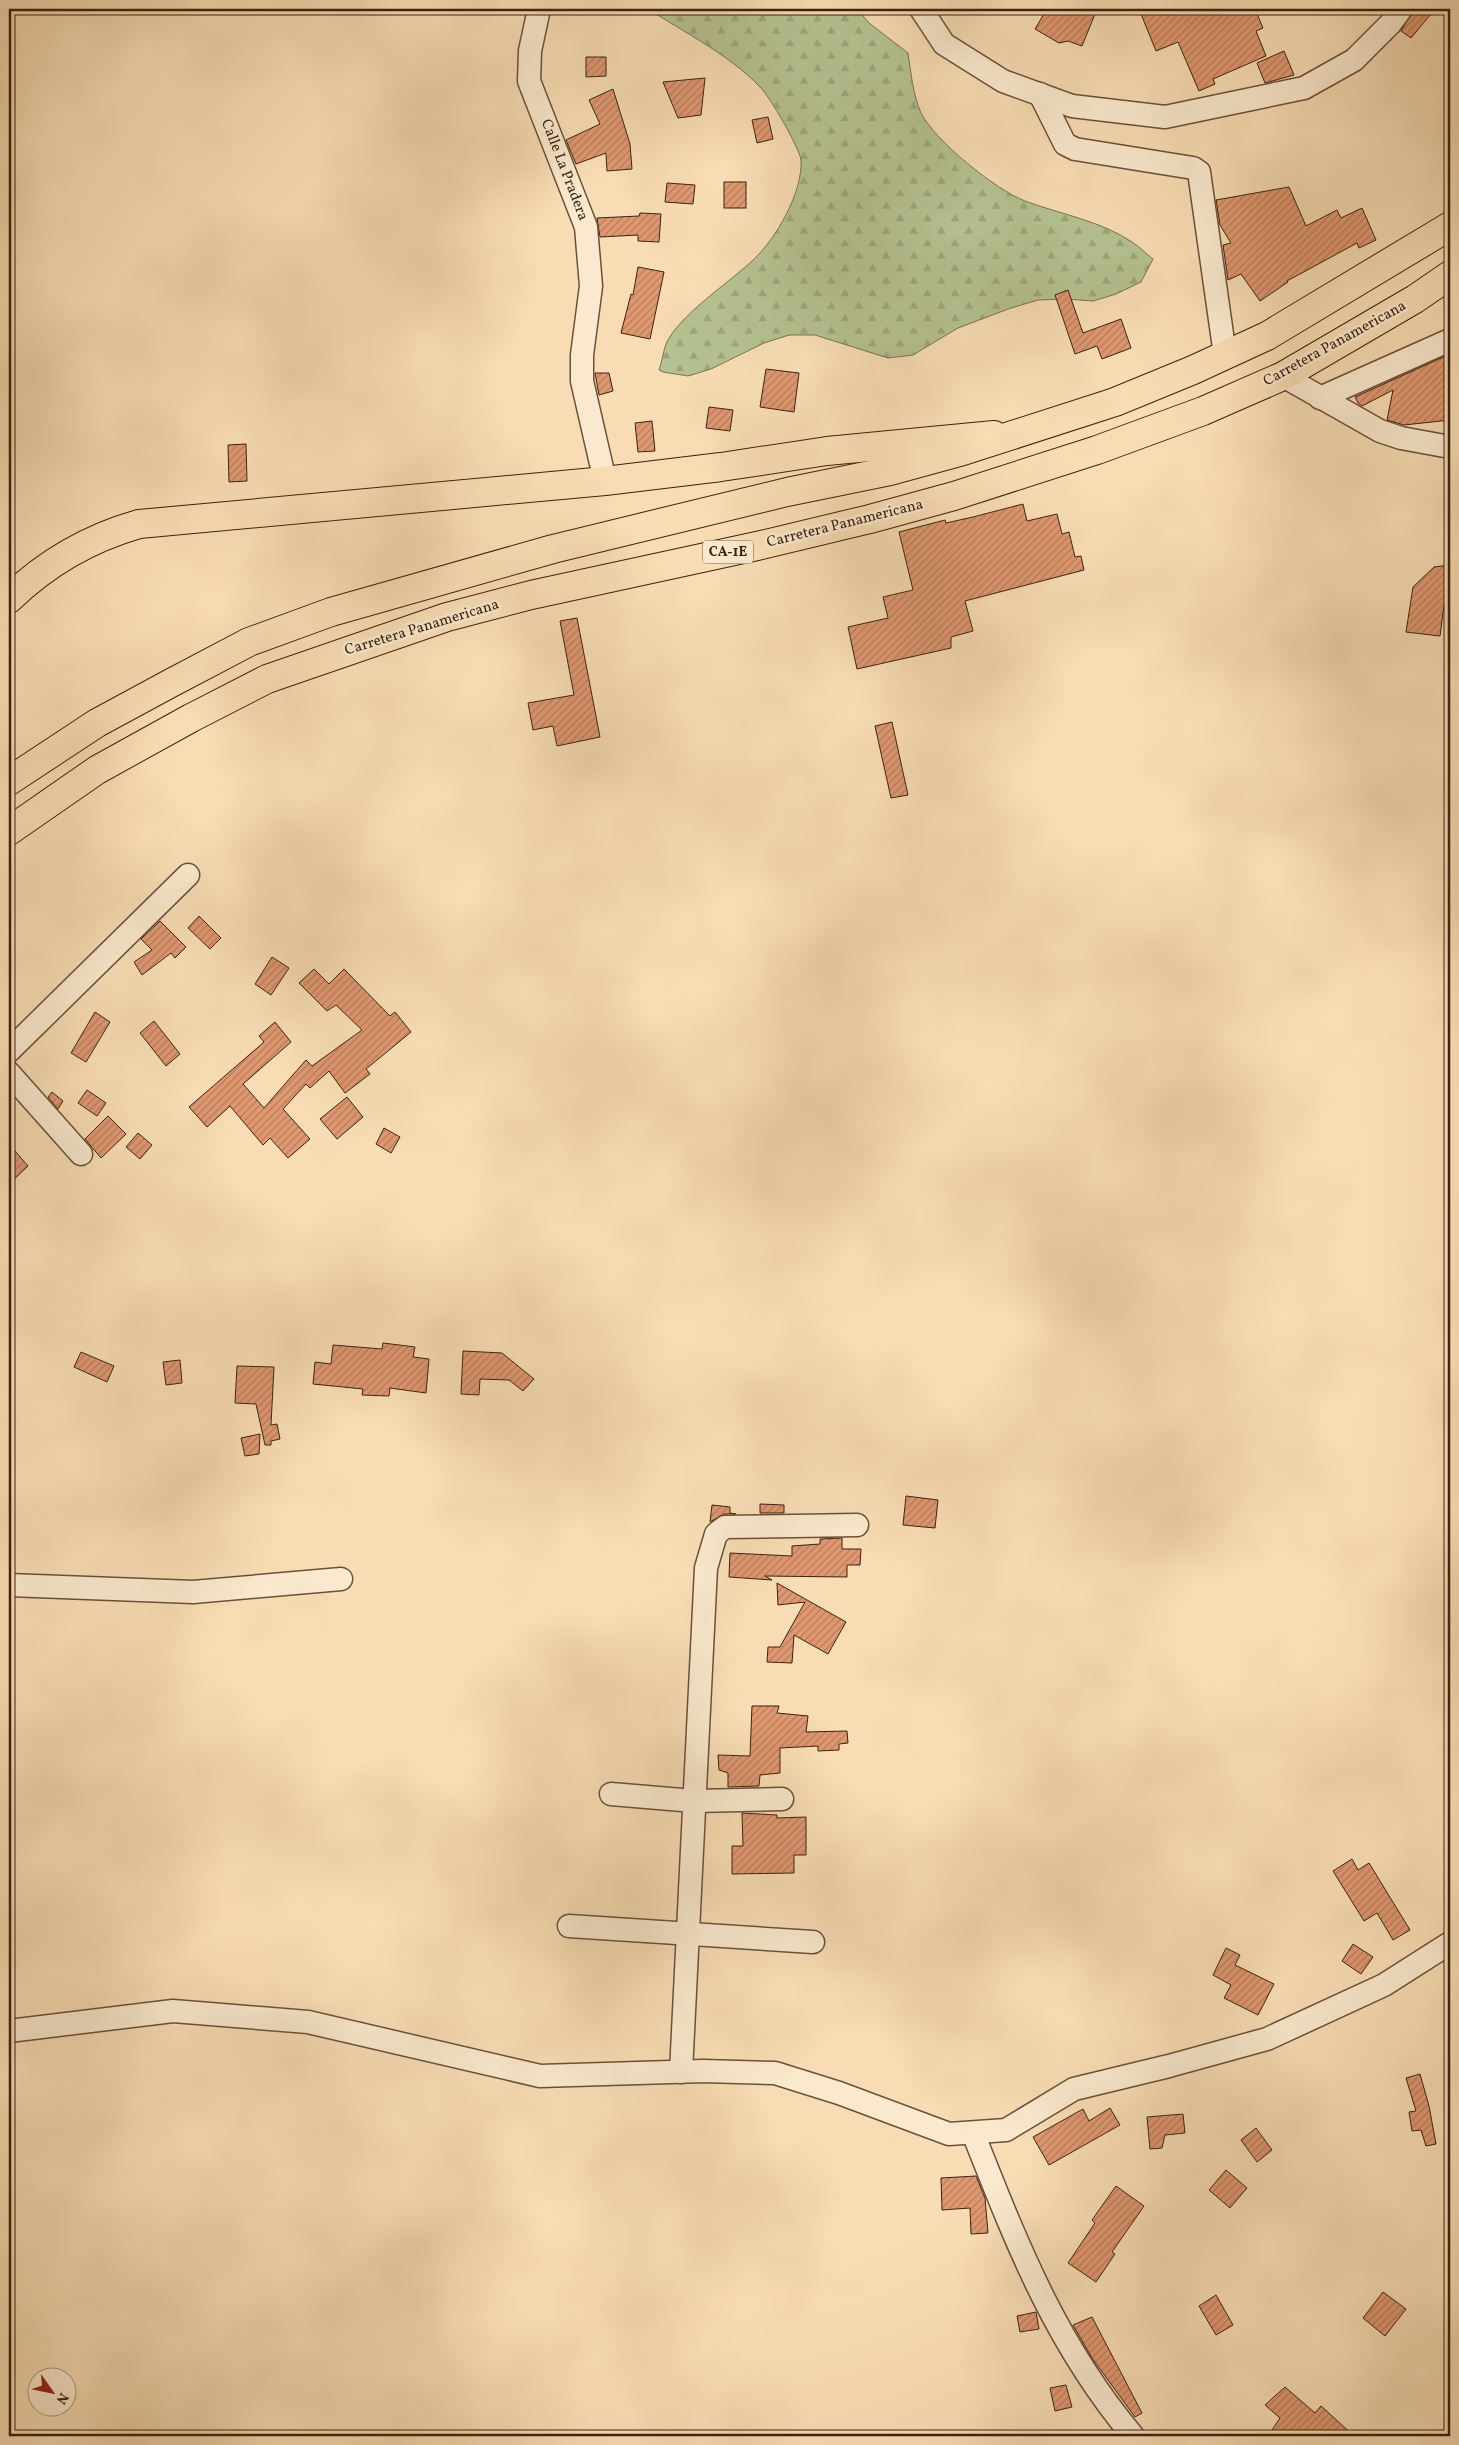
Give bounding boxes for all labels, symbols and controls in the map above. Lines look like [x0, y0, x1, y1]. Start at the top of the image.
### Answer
street label: Calle La Pradera [535, 116, 593, 224]
street label: Carretera Panamericana [1260, 296, 1410, 392]
street label: Carretera Panamericana [765, 494, 925, 554]
road number: CA-1E [703, 540, 753, 564]
street label: Carretera Panamericana [342, 595, 502, 661]
north arrow [28, 2368, 78, 2418]
text: N [51, 2389, 72, 2408]

